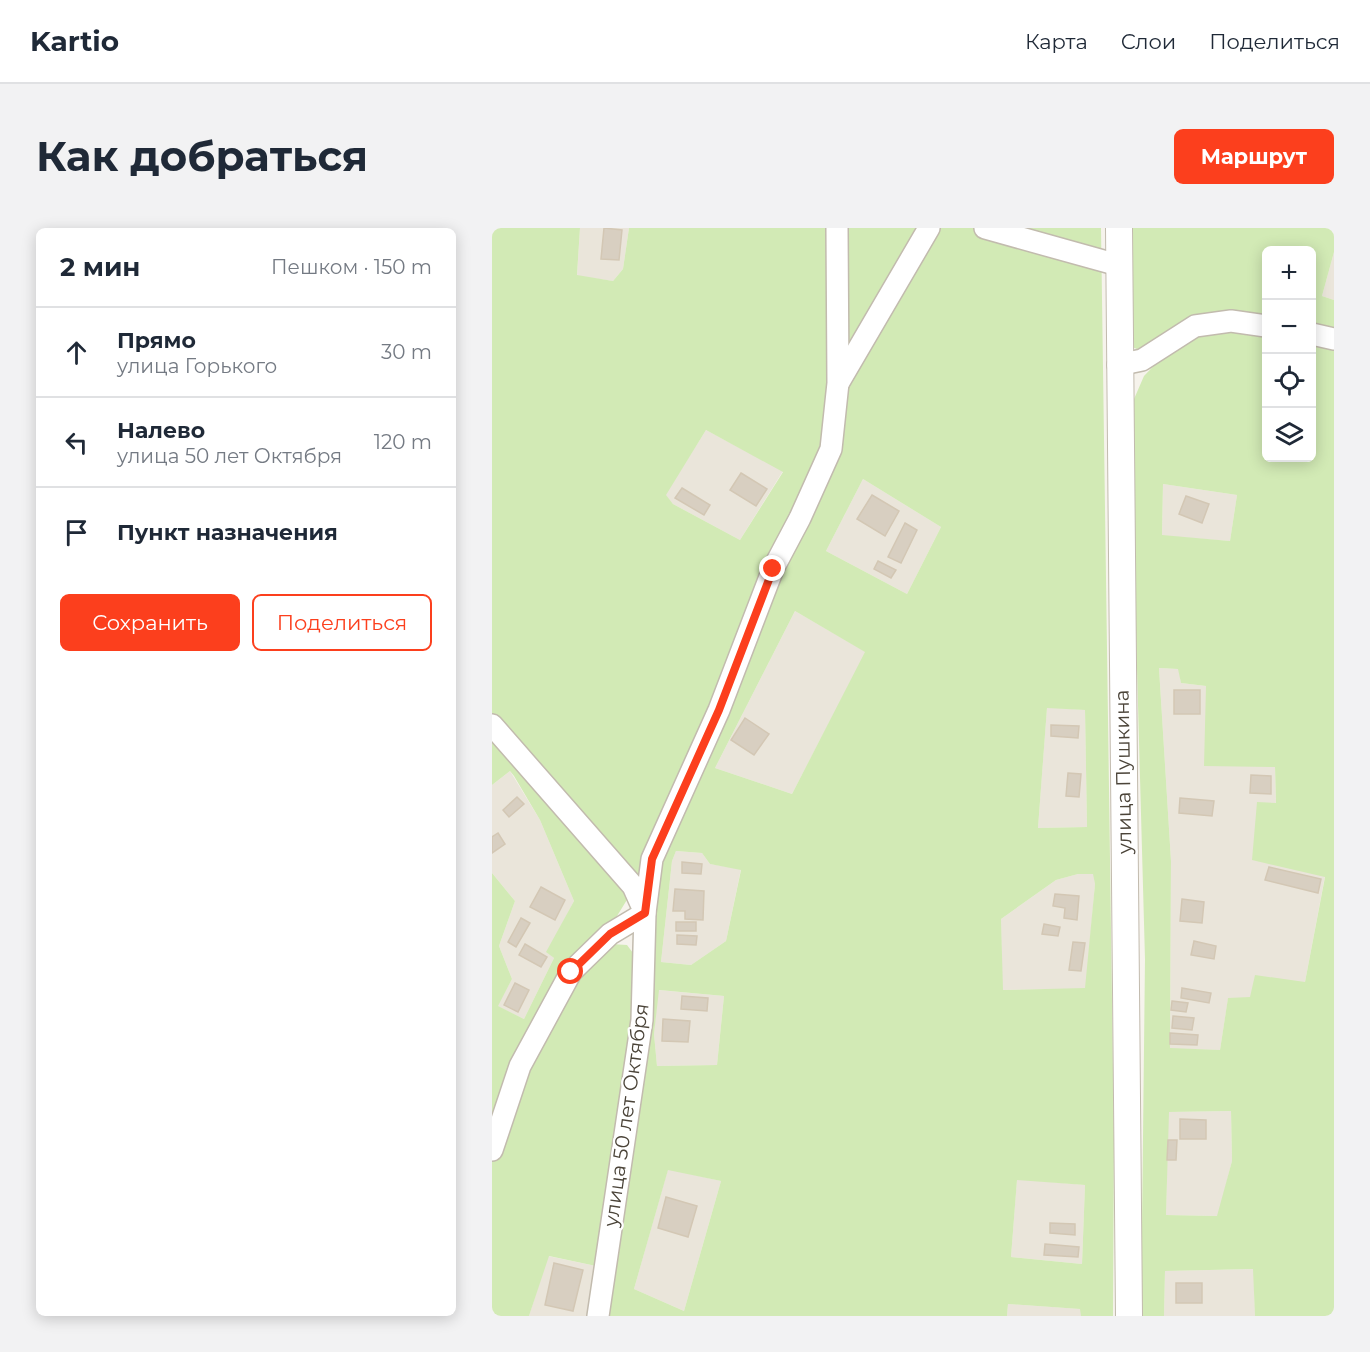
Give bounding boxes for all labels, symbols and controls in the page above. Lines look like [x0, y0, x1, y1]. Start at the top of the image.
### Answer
text: Kartio [30, 24, 119, 58]
text: Карта [1025, 29, 1088, 54]
text: Слои [1121, 29, 1176, 54]
text: Поделиться [1209, 29, 1340, 54]
button: Маршрут [1174, 129, 1334, 184]
text: Как добраться [36, 130, 368, 182]
map controls [1262, 246, 1316, 462]
button: + [1262, 246, 1316, 300]
text: 2 мин [60, 251, 140, 283]
text: Пешком · 150 m [271, 255, 432, 279]
button: − [1262, 300, 1316, 354]
text: Прямо [117, 327, 196, 354]
icon: ahead [60, 336, 93, 369]
text: 30 m [381, 340, 432, 364]
text: улица Горького [117, 354, 277, 378]
button: locate [1262, 354, 1316, 408]
button: layers [1262, 408, 1316, 462]
text: Налево [117, 417, 205, 444]
icon: left [60, 426, 93, 459]
text: 120 m [374, 430, 432, 454]
text: улица 50 лет Октября [117, 444, 342, 468]
icon: arrive [60, 516, 93, 549]
text: Пункт назначения [117, 519, 338, 546]
route end [759, 555, 785, 581]
button: Сохранить [60, 594, 240, 651]
button: Поделиться [252, 594, 432, 651]
street label: улица Пушкина [1110, 690, 1136, 855]
route start [557, 958, 583, 984]
street label: улица 50 лет Октября [598, 1002, 654, 1229]

